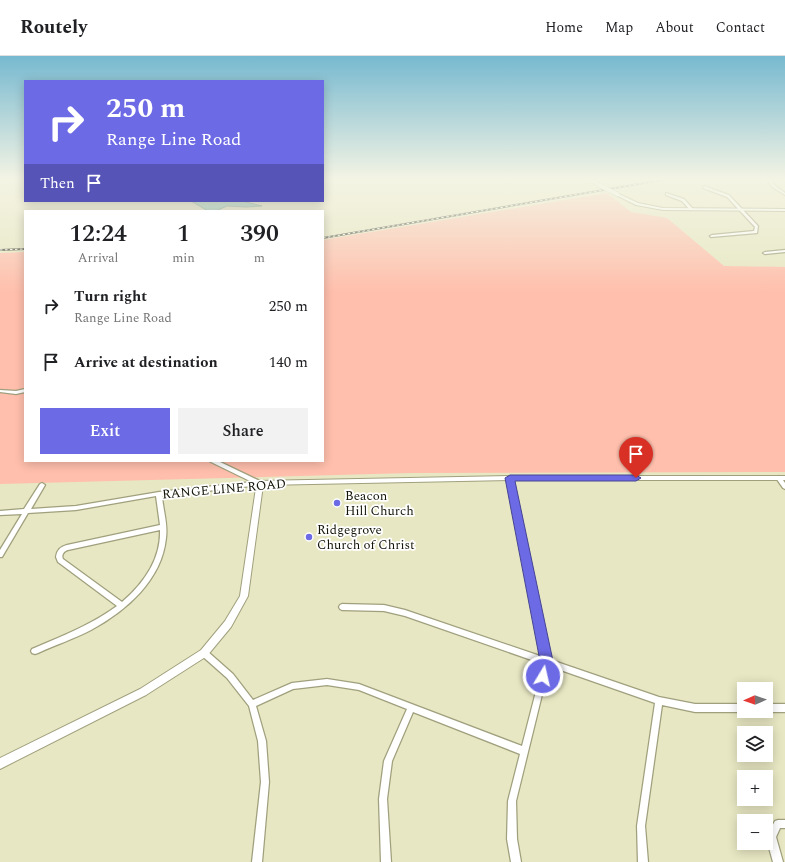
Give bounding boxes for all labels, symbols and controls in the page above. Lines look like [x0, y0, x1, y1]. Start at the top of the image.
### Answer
text: Routely [20, 13, 87, 42]
text: Home [545, 17, 583, 38]
text: Map [605, 17, 633, 38]
text: About [655, 17, 694, 38]
text: Contact [716, 17, 765, 38]
text: 250 m [106, 87, 185, 130]
icon: right [40, 96, 92, 148]
text: Range Line Road [106, 126, 241, 153]
text: Then [40, 172, 75, 195]
icon: arrive [83, 172, 105, 194]
text: 12:24 [69, 216, 127, 252]
text: 1 [177, 216, 190, 252]
text: 390 [240, 216, 279, 252]
text: Arrival [78, 248, 118, 268]
text: min [172, 248, 195, 268]
text: m [254, 248, 265, 268]
text: Turn right [74, 285, 147, 308]
icon: right [40, 295, 62, 317]
text: 250 m [269, 295, 308, 318]
text: Range Line Road [74, 308, 172, 328]
icon: arrive [40, 351, 62, 373]
text: Arrive at destination [74, 351, 218, 374]
text: 140 m [269, 351, 308, 374]
button: Exit [40, 408, 170, 454]
button: Share [178, 408, 308, 454]
pin [619, 437, 653, 478]
icon: arrive [625, 443, 647, 465]
street label: RANGE LINE ROAD [161, 474, 287, 504]
place label: Beacon Hill Church [345, 486, 414, 521]
marker: Beacon Hill Church [332, 498, 342, 508]
place label: Ridgegrove Church of Christ [317, 520, 415, 555]
marker: Ridgegrove Church of Christ [304, 532, 314, 542]
position arrow [522, 655, 564, 697]
north arrow [737, 682, 773, 718]
map controls [737, 682, 773, 850]
button: layers [737, 726, 773, 762]
button: + [737, 770, 773, 806]
button: − [737, 814, 773, 850]

